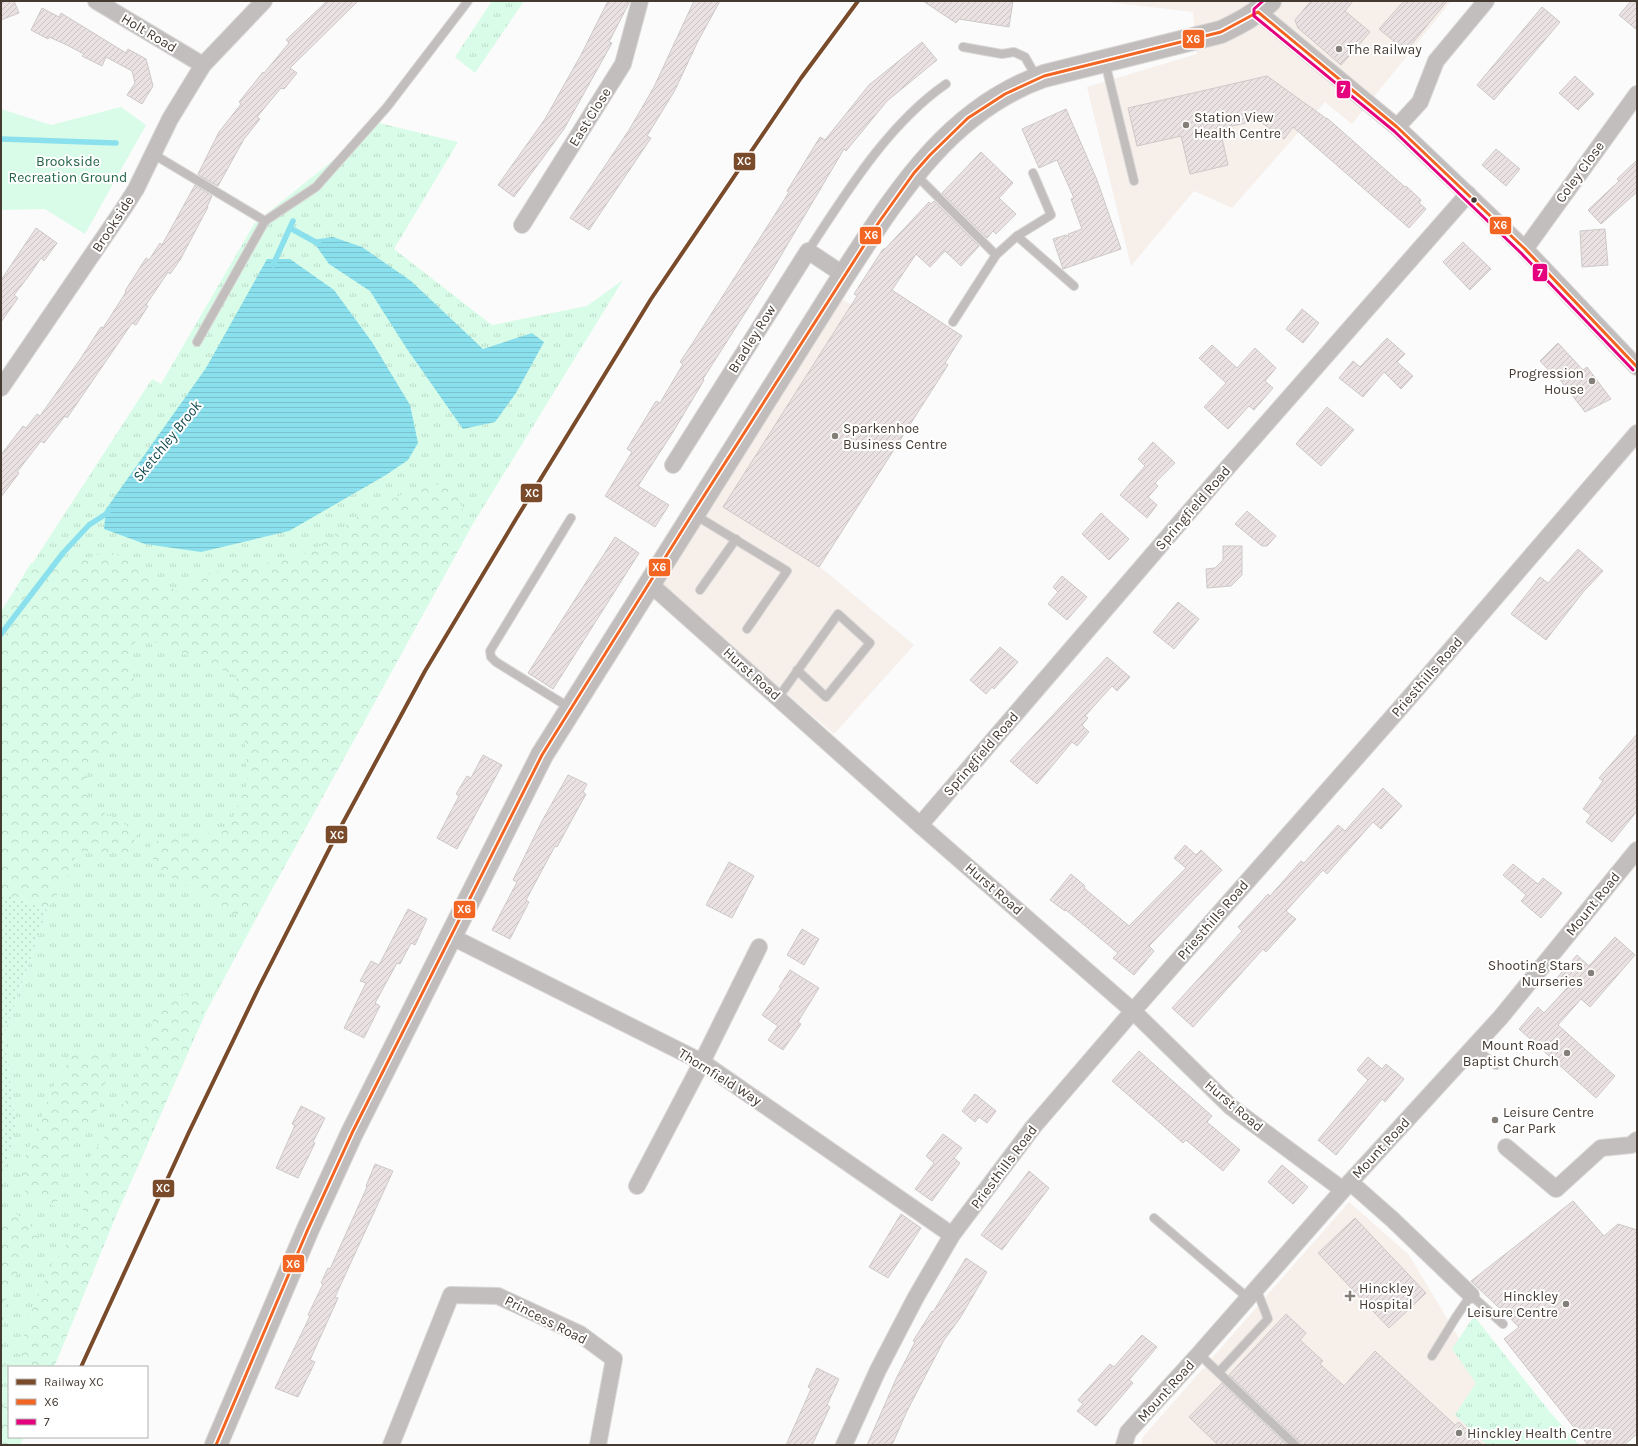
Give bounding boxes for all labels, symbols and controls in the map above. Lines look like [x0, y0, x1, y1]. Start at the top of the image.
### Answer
street label: Holt Road [118, 10, 180, 56]
line badge: X6 [1182, 29, 1205, 49]
text: X6 [1186, 33, 1200, 46]
place label: The Railway [1347, 41, 1422, 58]
marker: The Railway [1334, 44, 1344, 54]
line badge: 7 [1336, 80, 1351, 99]
text: 7 [1340, 83, 1346, 96]
street label: East Close [565, 84, 615, 150]
place label: Station View Health Centre [1194, 109, 1281, 142]
marker: Station View Health Centre [1181, 120, 1191, 130]
street label: Coley Close [1552, 138, 1608, 206]
line badge: XC [733, 152, 756, 171]
park label: Brookside Recreation Ground [9, 153, 127, 186]
text: XC [737, 155, 751, 168]
street label: Brookside [88, 193, 138, 255]
unlabelled marker [1469, 195, 1479, 205]
line badge: X6 [1489, 216, 1512, 235]
text: X6 [1493, 219, 1507, 232]
line badge: X6 [859, 226, 882, 245]
text: X6 [864, 229, 878, 242]
line badge: 7 [1532, 263, 1548, 282]
text: 7 [1537, 267, 1543, 280]
street label: Bradley Row [724, 302, 780, 376]
place label: Progression House [1508, 365, 1584, 398]
marker: Progression House [1587, 376, 1597, 386]
water label: Sketchley Brook [129, 396, 205, 485]
place label: Sparkenhoe Business Centre [843, 420, 947, 453]
marker: Sparkenhoe Business Centre [830, 431, 840, 441]
street label: Springfield Road [1152, 462, 1234, 554]
line badge: XC [520, 483, 543, 503]
text: XC [525, 487, 539, 500]
line badge: X6 [648, 558, 671, 577]
text: X6 [652, 561, 666, 574]
street label: Priesthills Road [1388, 634, 1466, 720]
street label: Hurst Road [720, 644, 784, 704]
street label: Springfield Road [940, 708, 1022, 800]
line badge: XC [325, 825, 348, 844]
text: XC [330, 829, 344, 842]
street label: Hurst Road [962, 859, 1026, 919]
street label: Mount Road [1562, 869, 1624, 939]
street label: Priesthills Road [1174, 877, 1252, 963]
line badge: X6 [453, 900, 476, 919]
text: X6 [457, 903, 471, 916]
place label: Shooting Stars Nurseries [1488, 957, 1583, 990]
marker: Shooting Stars Nurseries [1586, 968, 1596, 978]
place label: Mount Road Baptist Church [1463, 1037, 1559, 1070]
street label: Thornfield Way [675, 1045, 765, 1110]
marker: Mount Road Baptist Church [1562, 1048, 1572, 1058]
street label: Hurst Road [1201, 1077, 1267, 1135]
place label: Leisure Centre Car Park [1503, 1104, 1594, 1137]
street label: Mount Road [1348, 1114, 1414, 1182]
marker: Leisure Centre Car Park [1490, 1115, 1500, 1125]
street label: Priesthills Road [967, 1122, 1041, 1212]
line badge: XC [152, 1179, 175, 1198]
text: XC [156, 1182, 170, 1195]
line badge: X6 [282, 1254, 305, 1273]
text: X6 [286, 1258, 300, 1271]
place label: Hinckley Hospital [1359, 1280, 1414, 1313]
place label: Hinckley Leisure Centre [1467, 1288, 1558, 1321]
marker: Hinckley Hospital [1344, 1290, 1356, 1302]
street label: Princess Road [502, 1292, 590, 1348]
marker: Hinckley Leisure Centre [1561, 1299, 1571, 1309]
street label: Mount Road [1134, 1357, 1198, 1425]
legend [8, 1366, 148, 1438]
text: Railway XC [44, 1375, 104, 1389]
text: X6 [44, 1395, 59, 1409]
text: 7 [44, 1415, 50, 1429]
place label: Hinckley Health Centre [1467, 1425, 1612, 1442]
marker: Hinckley Health Centre [1454, 1428, 1464, 1438]

